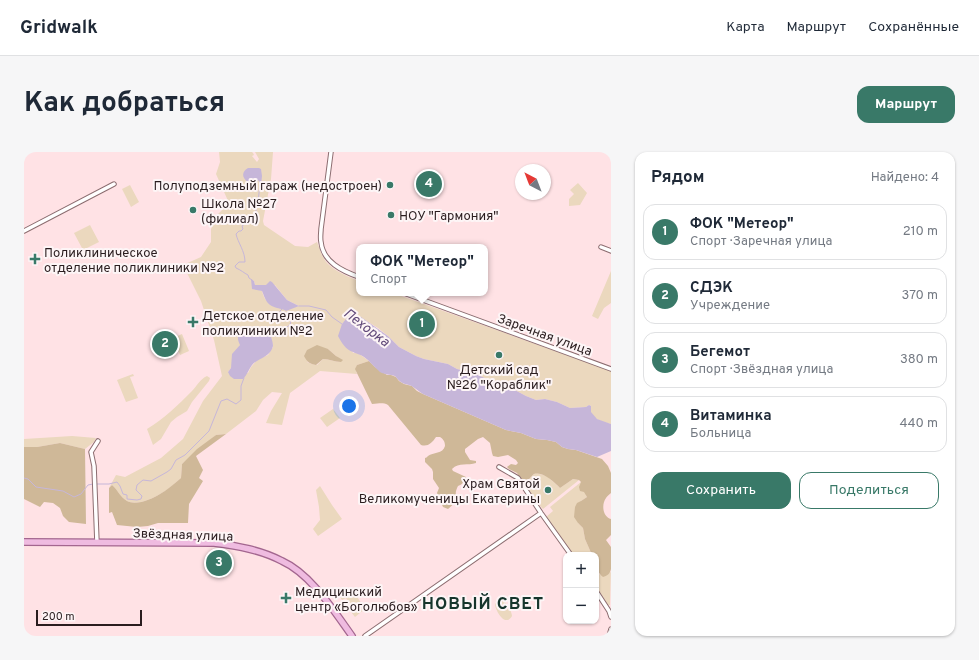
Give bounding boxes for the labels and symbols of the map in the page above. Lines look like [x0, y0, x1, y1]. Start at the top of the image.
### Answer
north arrow [515, 164, 551, 200]
pin: 4 [416, 169, 442, 199]
place label: Полуподземный гараж (недостроен) [153, 179, 382, 195]
marker: Полуподземный гараж (недостроен) [385, 180, 395, 190]
place label: Школа №27 (филиал) [201, 197, 277, 228]
marker: Школа №27 (филиал) [188, 205, 198, 215]
place label: НОУ "Гармония" [399, 209, 499, 225]
marker: НОУ "Гармония" [386, 210, 396, 220]
place label: Поликлиническое отделение поликлиники №2 [44, 246, 224, 277]
marker: Поликлиническое отделение поликлиники №2 [29, 253, 41, 265]
water label: Пехорка [340, 305, 393, 351]
place label: Детское отделение поликлиники №2 [202, 309, 324, 340]
pin: 1 [409, 309, 435, 339]
street label: Заречная улица [495, 311, 594, 360]
marker: Детское отделение поликлиники №2 [187, 316, 199, 328]
pin: 2 [152, 329, 178, 359]
marker: Детский сад №26 "Кораблик" [494, 350, 504, 360]
place label: Детский сад №26 "Кораблик" [447, 363, 551, 394]
your location [339, 396, 359, 416]
place label: Храм Святой Великомученицы Екатерины [359, 477, 540, 508]
marker: Храм Святой Великомученицы Екатерины [543, 485, 553, 495]
street label: Звёздная улица [132, 526, 233, 546]
pin: 3 [206, 548, 232, 578]
place label: Медицинский центр «Боголюбов» [295, 585, 418, 616]
marker: Медицинский центр «Боголюбов» [280, 592, 292, 604]
district label: НОВЫЙ СВЕТ [422, 593, 544, 616]
scale bar [36, 608, 142, 627]

